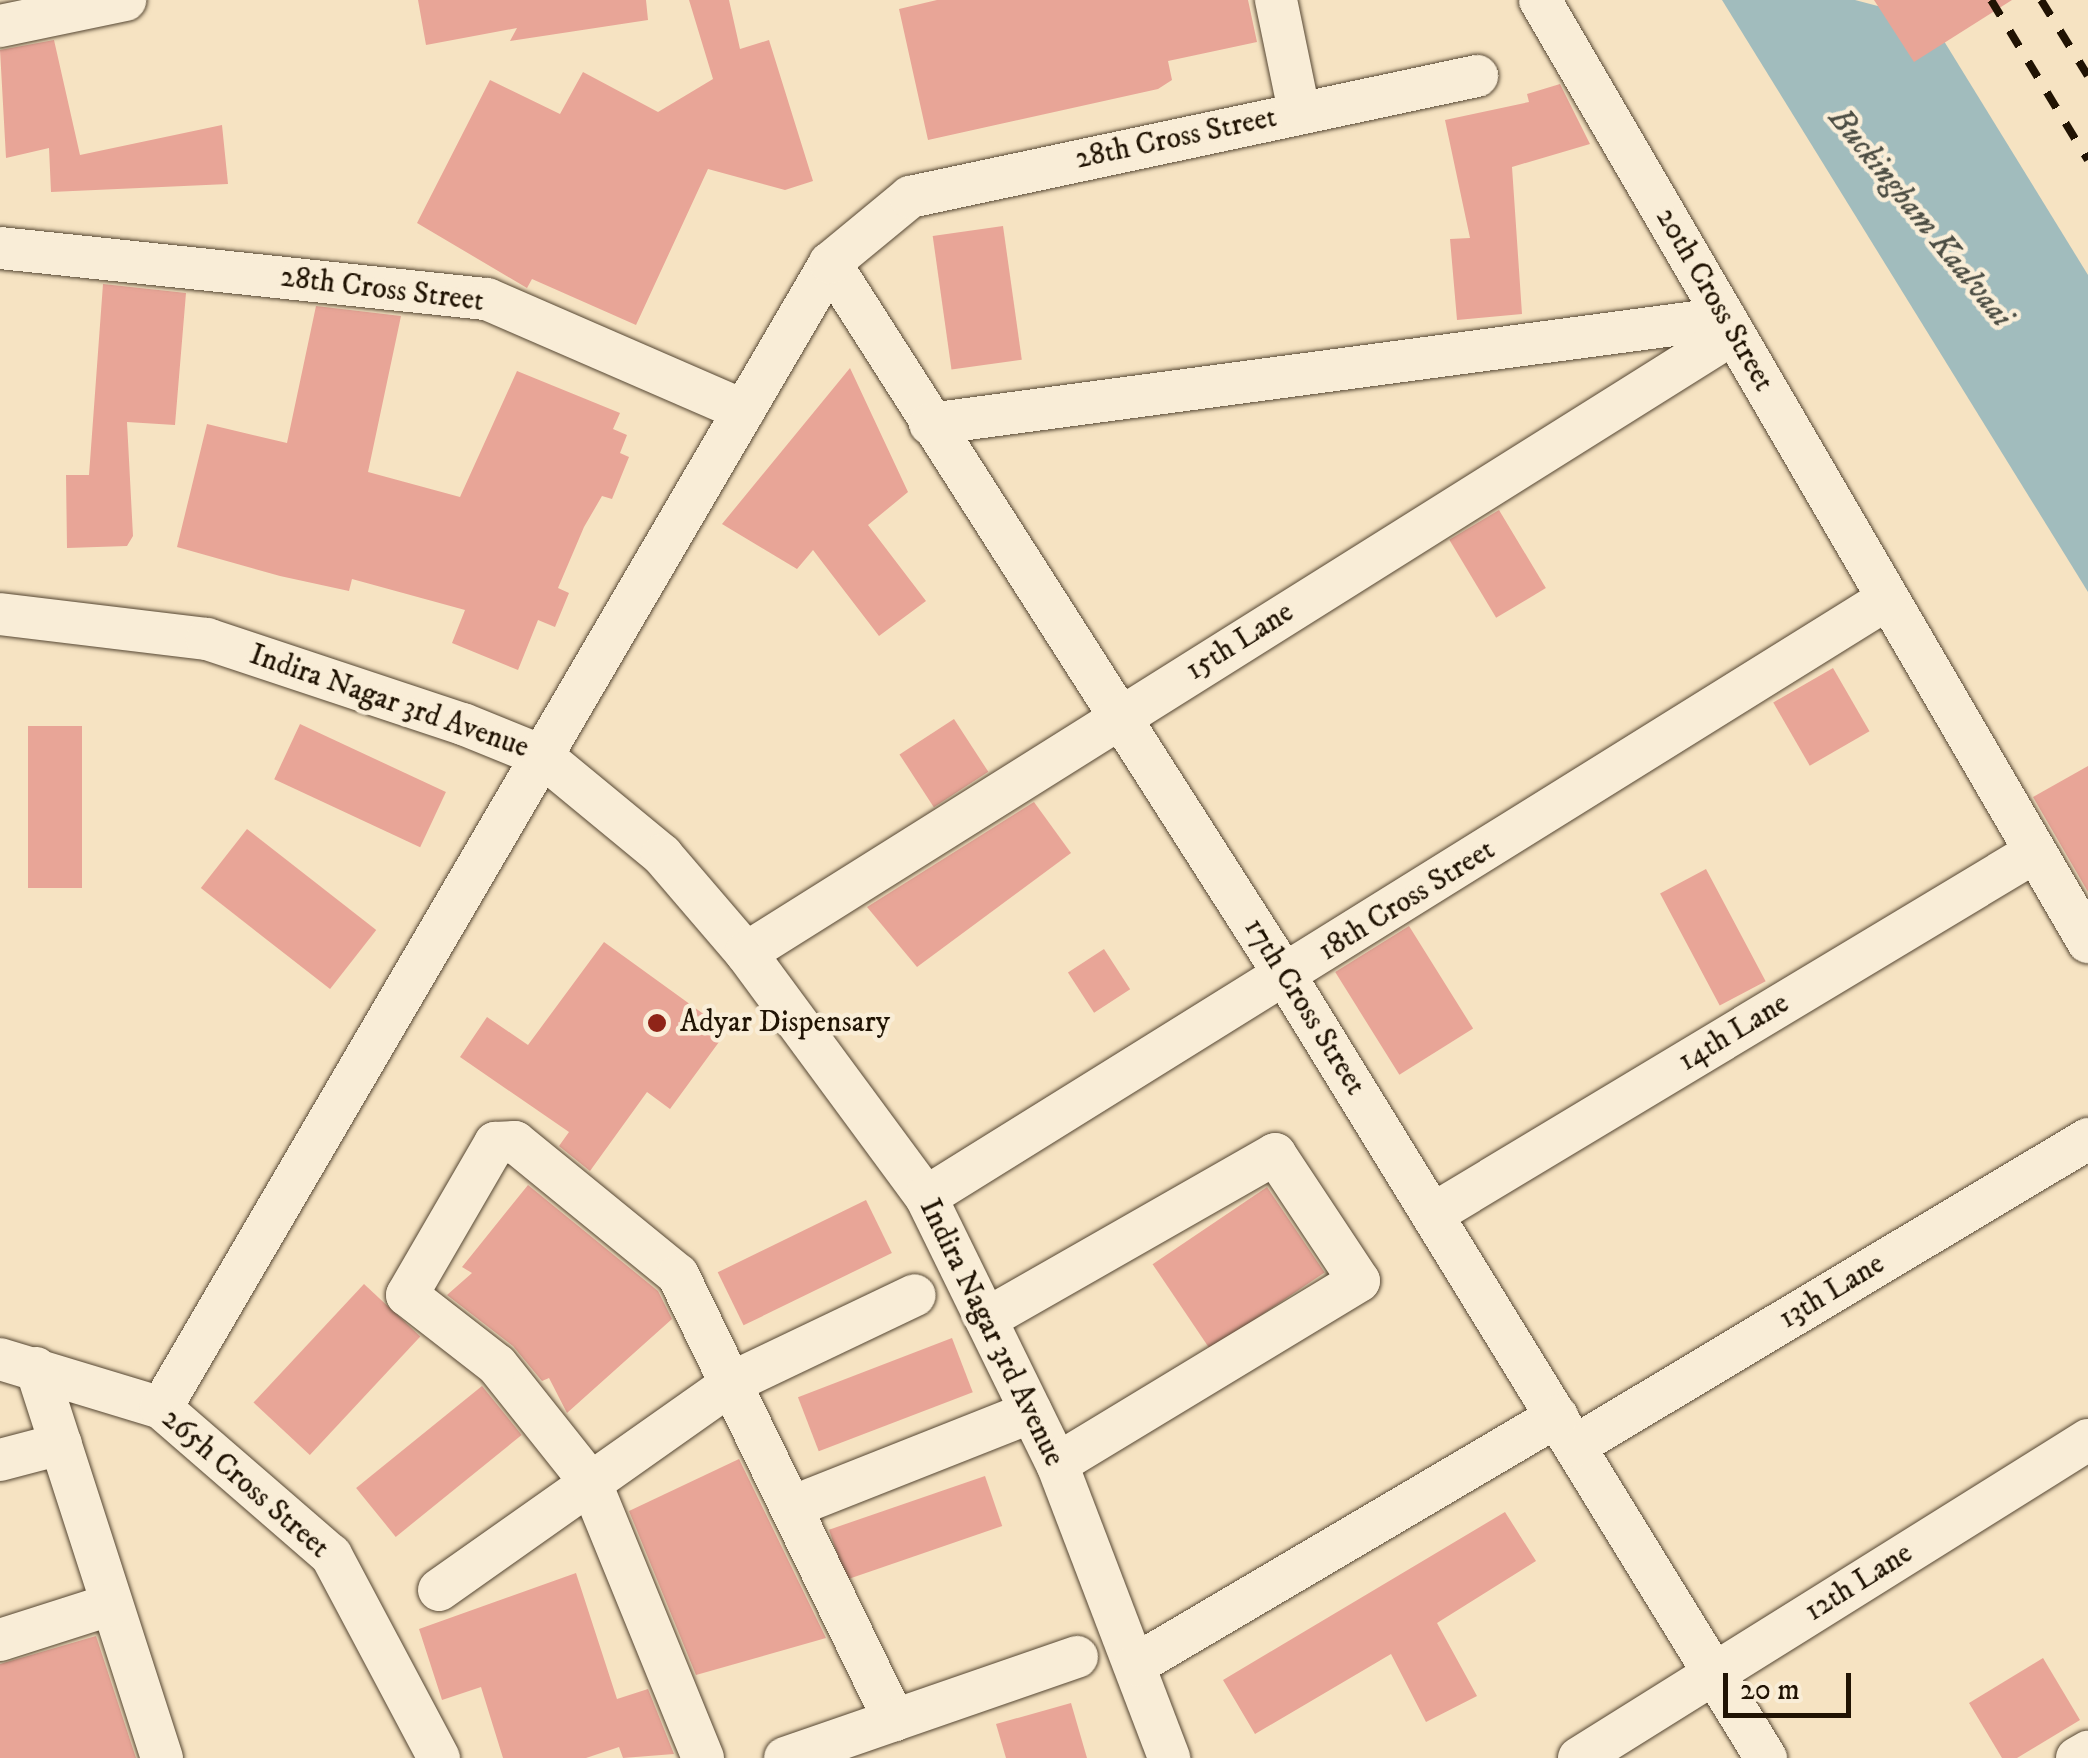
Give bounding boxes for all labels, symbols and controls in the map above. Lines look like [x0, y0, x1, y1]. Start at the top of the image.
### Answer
street label: 28th Cross Street [1072, 100, 1280, 178]
water label: Buckingham Kaalvaai [1820, 101, 2020, 335]
street label: 20th Cross Street [1647, 202, 1781, 398]
street label: 28th Cross Street [278, 260, 486, 320]
street label: 15th Lane [1180, 595, 1300, 689]
street label: Indira Nagar 3rd Avenue [245, 637, 533, 767]
street label: 18th Cross Street [1312, 833, 1502, 969]
street label: 17th Cross Street [1235, 912, 1373, 1102]
street label: 14th Lane [1672, 986, 1796, 1080]
place label: Adyar Dispensary [680, 1005, 890, 1041]
marker: Adyar Dispensary [644, 1010, 670, 1036]
street label: Indira Nagar 3rd Avenue [911, 1194, 1071, 1472]
street label: 13th Lane [1773, 1247, 1891, 1337]
street label: 265h Cross Street [154, 1401, 336, 1567]
street label: 12th Lane [1799, 1536, 1919, 1630]
scale bar [1728, 1653, 1856, 1715]
text: 20 m [1740, 1672, 1800, 1709]

